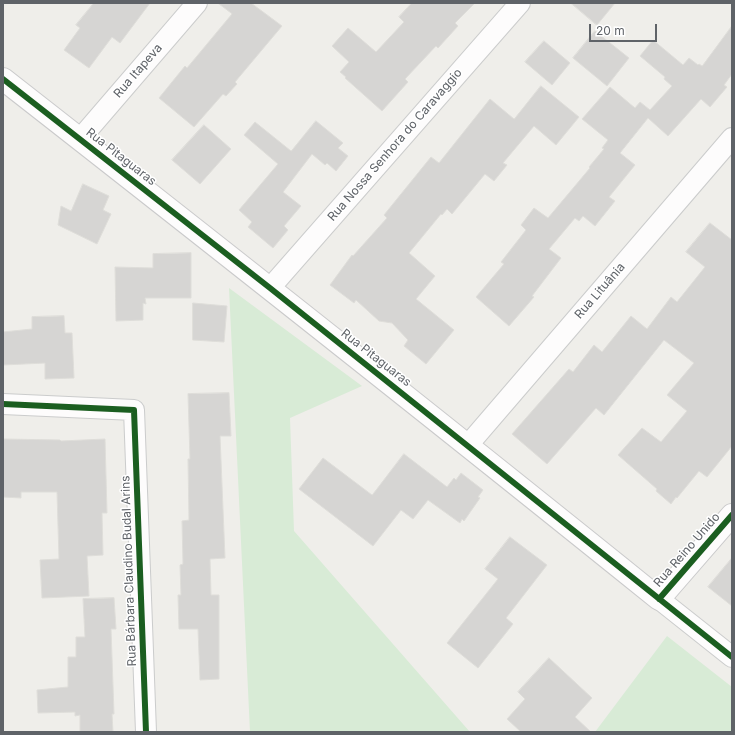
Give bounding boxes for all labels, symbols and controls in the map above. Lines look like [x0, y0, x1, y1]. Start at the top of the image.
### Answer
scale bar [591, 16, 659, 42]
text: 20 m [596, 23, 625, 38]
street label: Rua Itapeva [111, 41, 165, 101]
street label: Rua Nossa Senhora do Caravaggio [325, 66, 465, 224]
street label: Rua Pitaguaras [83, 125, 159, 189]
street label: Rua Lituânia [572, 260, 628, 322]
street label: Rua Pitaguaras [338, 326, 414, 390]
street label: Rua Bárbara Claudino Budal Arins [118, 475, 140, 667]
street label: Rua Reino Unido [651, 510, 723, 590]

